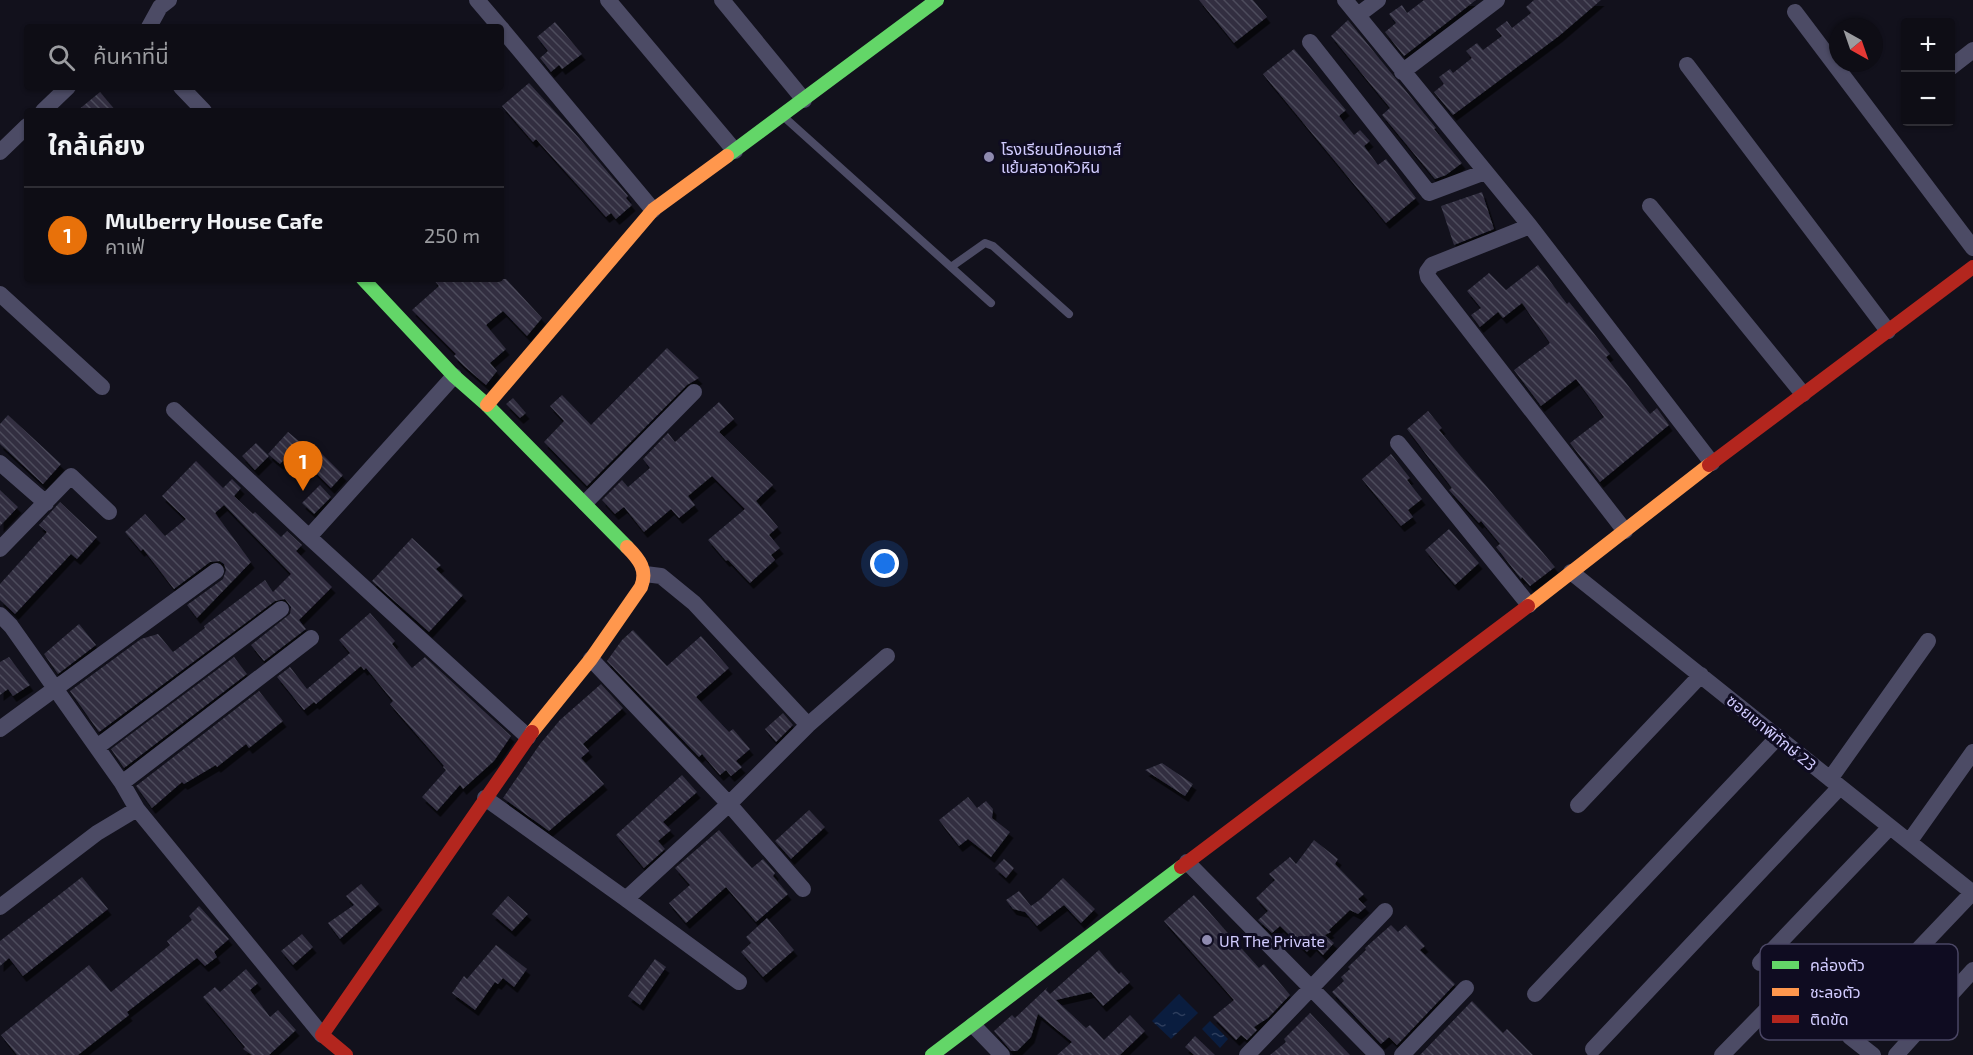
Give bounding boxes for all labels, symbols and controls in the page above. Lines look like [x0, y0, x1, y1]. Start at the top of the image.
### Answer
north arrow [1829, 18, 1883, 72]
map controls [1901, 18, 1955, 126]
button: + [1901, 18, 1955, 72]
search box [24, 24, 504, 90]
icon: search [45, 41, 78, 74]
text: ค้นหาที่นี่ [93, 42, 169, 68]
button: − [1901, 72, 1955, 126]
text: ใกล้เคียง [48, 129, 145, 160]
place label: โรงเรียนบีคอนเฮาส์ แย้มสอาดหัวหิน [1001, 139, 1122, 176]
marker: โรงเรียนบีคอนเฮาส์ แย้มสอาดหัวหิน [982, 150, 996, 164]
text: Mulberry House Cafe [105, 207, 323, 233]
text: 1 [63, 223, 72, 247]
text: 250 m [424, 223, 480, 247]
text: คาเฟ่ [105, 234, 145, 258]
pin: 1 [284, 442, 322, 491]
your location [870, 549, 899, 578]
street label: ซอยเขาพิทักษ์ 23 [1723, 690, 1821, 774]
place label: UR The Private [1219, 931, 1325, 950]
marker: UR The Private [1200, 933, 1214, 947]
legend [1760, 944, 1958, 1040]
text: คล่องตัว [1810, 955, 1865, 974]
text: ชะลอตัว [1810, 982, 1861, 1001]
text: ติดขัด [1810, 1009, 1849, 1028]

